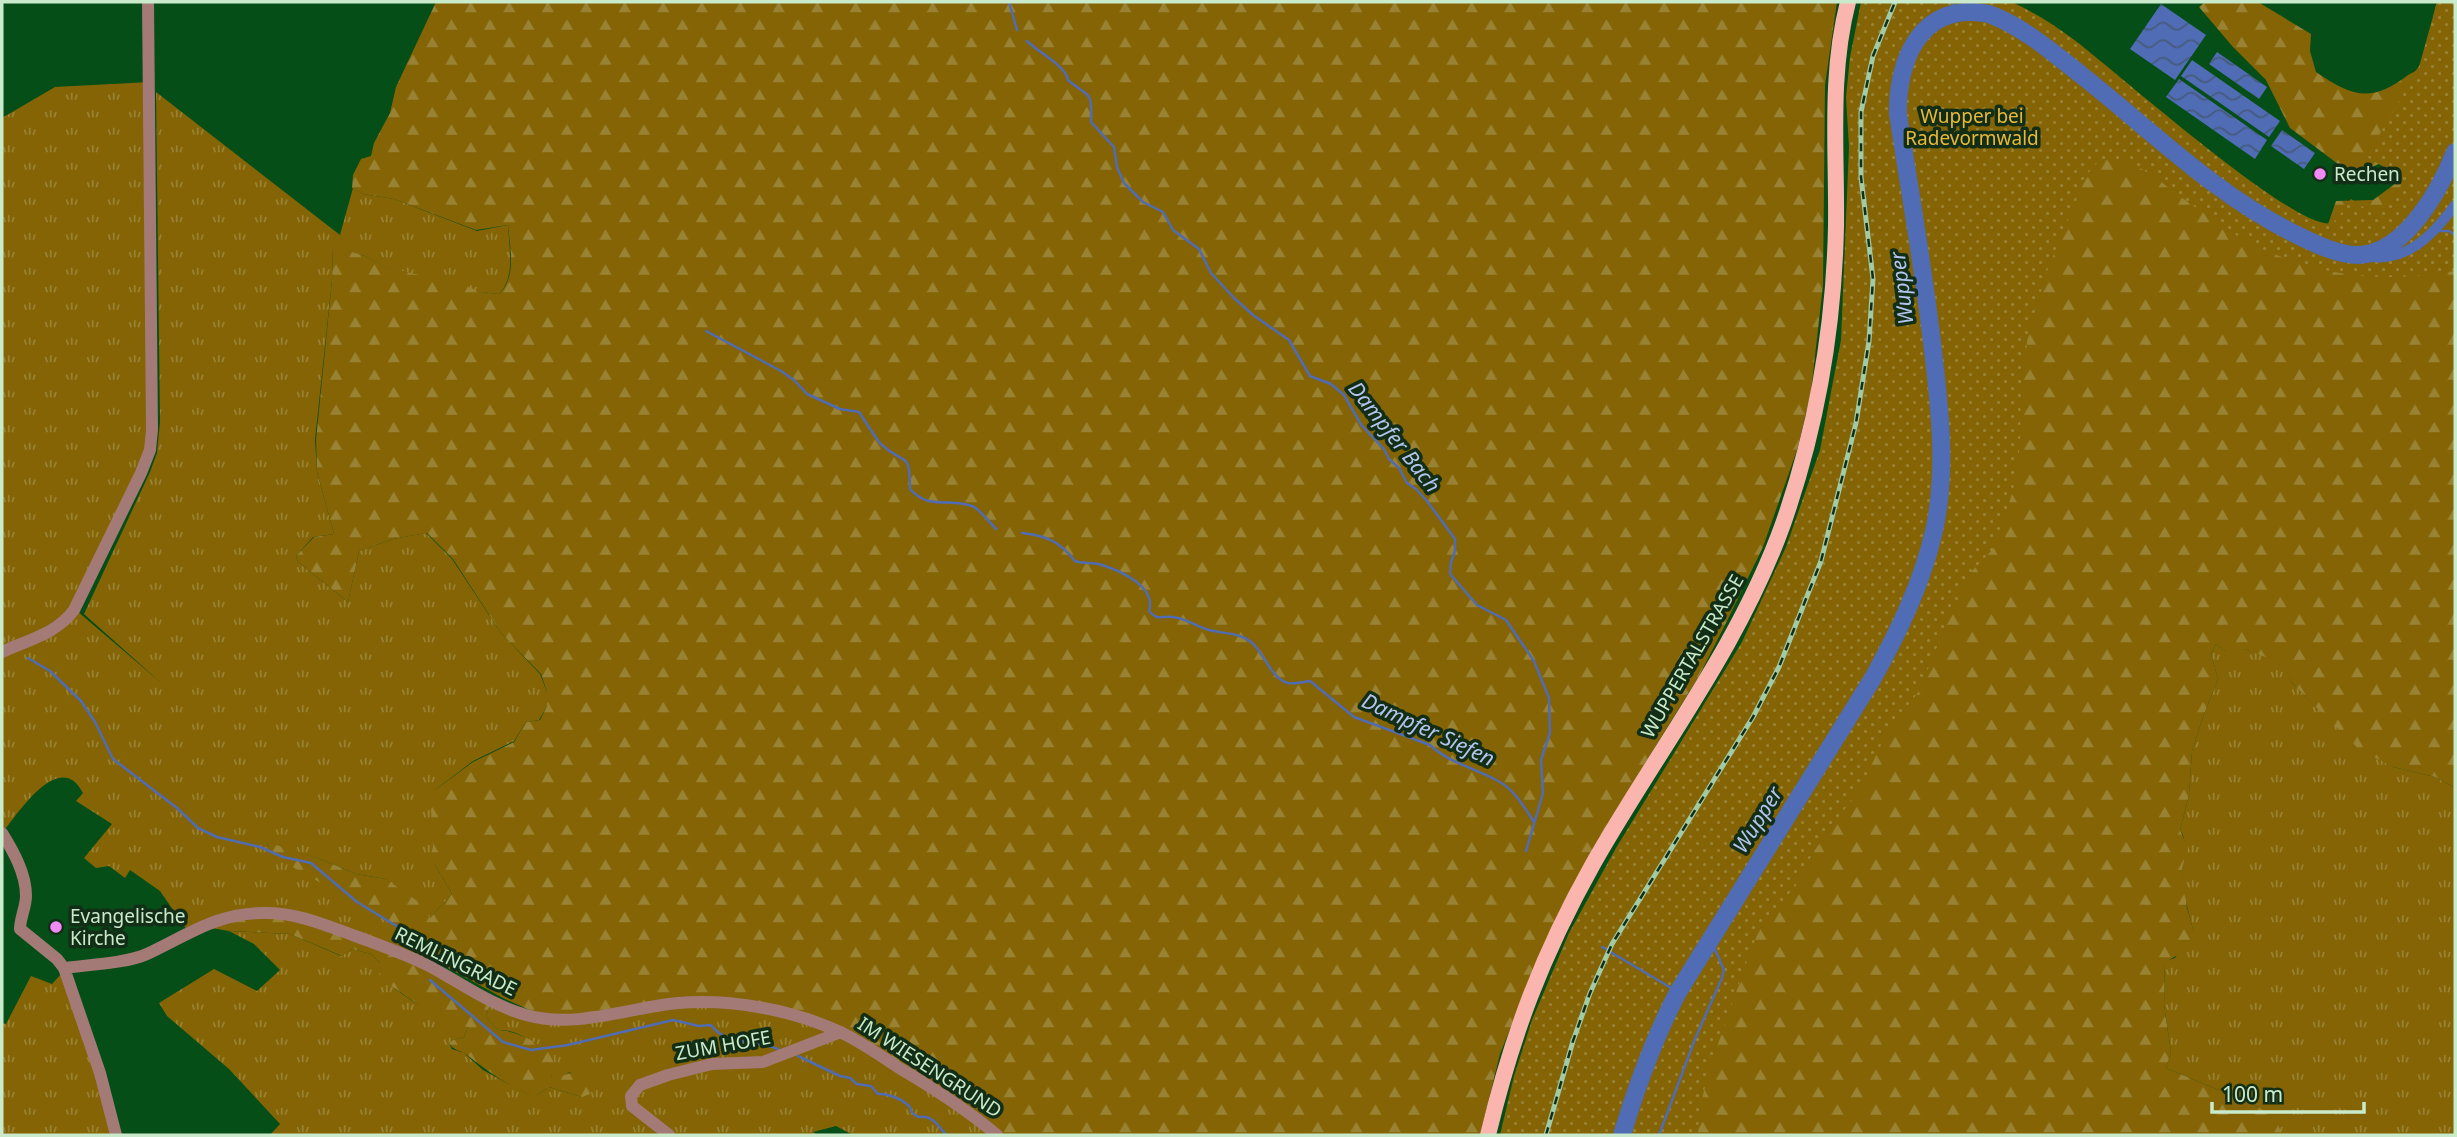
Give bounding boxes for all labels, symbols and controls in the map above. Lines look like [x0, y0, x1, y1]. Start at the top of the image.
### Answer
park label: Wupper bei Radevormwald [1905, 103, 2039, 151]
place label: Rechen [2334, 161, 2400, 187]
marker: Rechen [2312, 166, 2328, 182]
water label: Wupper [1882, 249, 1919, 326]
water label: Dampfer Bach [1343, 375, 1447, 498]
street label: WUPPERTALSTRASSE [1635, 570, 1749, 742]
water label: Dampfer Siefen [1358, 686, 1499, 772]
water label: Wupper [1726, 780, 1789, 858]
place label: Evangelische Kirche [70, 903, 186, 951]
marker: Evangelische Kirche [48, 919, 64, 935]
street label: REMLINGRADE [391, 920, 521, 1002]
street label: IM WIESENGRUND [853, 1011, 1007, 1123]
street label: ZUM HOFE [673, 1024, 773, 1066]
scale bar [2212, 1070, 2364, 1114]
text: 100 m [2222, 1080, 2283, 1108]

